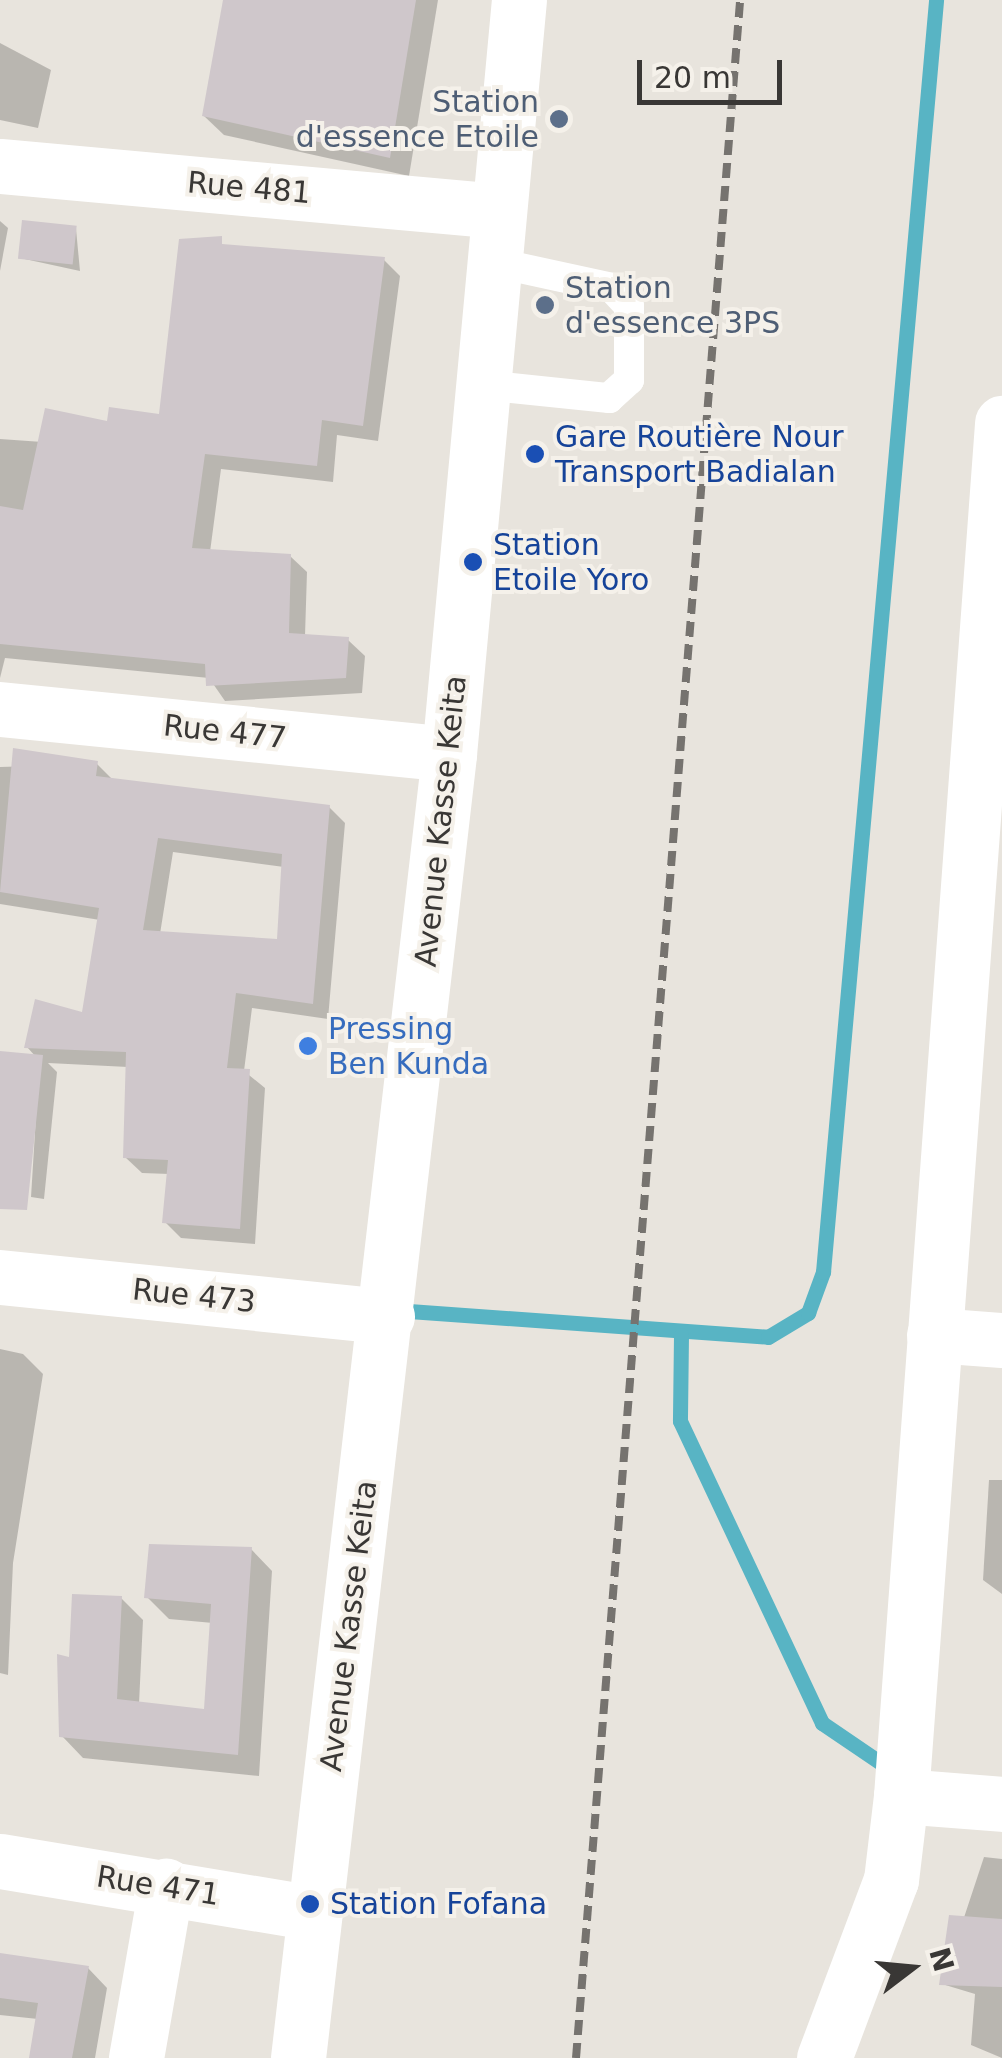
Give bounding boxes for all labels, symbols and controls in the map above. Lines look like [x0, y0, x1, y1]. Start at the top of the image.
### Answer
scale bar [642, 40, 787, 102]
text: 20 m [654, 60, 731, 95]
place label: Station d'essence Etoile [296, 84, 539, 154]
marker: Station d'essence Etoile [548, 108, 570, 130]
street label: Rue 481 [186, 165, 312, 211]
place label: Station d'essence 3PS [565, 270, 780, 340]
marker: Station d'essence 3PS [534, 294, 556, 316]
place label: Gare Routière Nour Transport Badialan [555, 419, 844, 490]
marker: Gare Routière Nour Transport Badialan [524, 443, 546, 465]
place label: Station Etoile Yoro [493, 527, 649, 598]
marker: Station Etoile Yoro [462, 551, 484, 573]
street label: Avenue Kasse Keita [408, 673, 474, 969]
street label: Rue 477 [162, 708, 288, 756]
place label: Pressing Ben Kunda [328, 1011, 489, 1082]
marker: Pressing Ben Kunda [297, 1035, 319, 1057]
street label: Rue 473 [131, 1272, 257, 1320]
street label: Avenue Kasse Keita [313, 1478, 385, 1774]
street label: Rue 471 [94, 1859, 222, 1913]
place label: Station Fofana [330, 1886, 547, 1922]
marker: Station Fofana [299, 1893, 321, 1915]
north arrow [862, 1918, 962, 2018]
text: N [922, 1944, 960, 1975]

